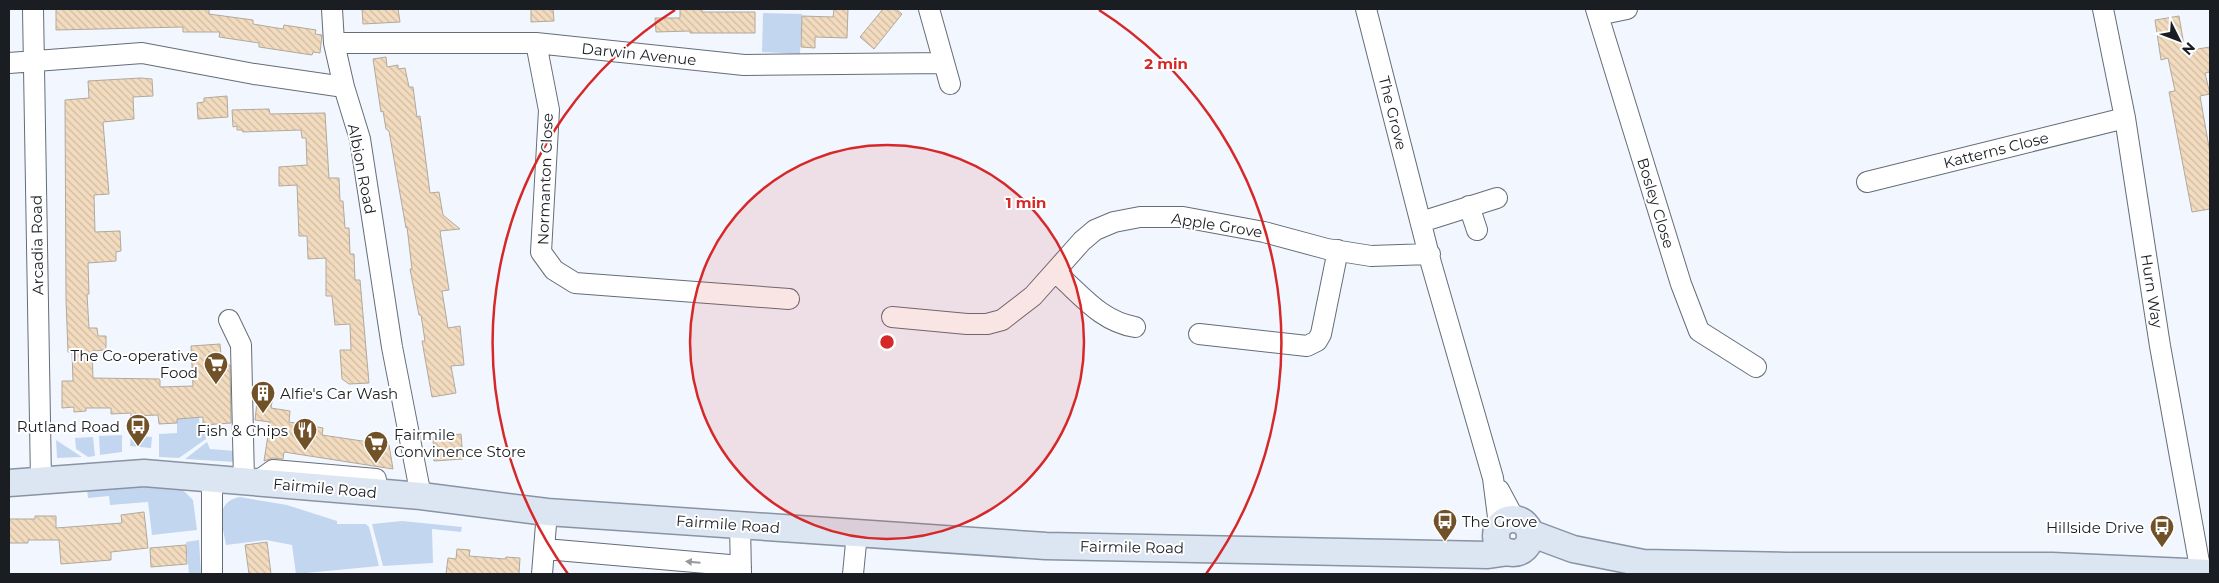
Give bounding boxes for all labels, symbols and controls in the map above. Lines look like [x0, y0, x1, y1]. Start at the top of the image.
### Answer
north arrow [2154, 15, 2204, 65]
text: N [2178, 38, 2199, 59]
street label: Darwin Avenue [581, 39, 697, 69]
text: 2 min [1144, 54, 1188, 73]
street label: The Grove [1375, 74, 1411, 152]
street label: Normanton Close [533, 113, 557, 245]
street label: Albion Road [344, 122, 380, 216]
street label: Katterns Close [1941, 128, 2051, 172]
street label: Bosley Close [1633, 155, 1679, 251]
text: 1 min [1006, 193, 1046, 212]
street label: Arcadia Road [27, 195, 47, 295]
street label: Apple Grove [1170, 208, 1264, 242]
street label: Hurn Way [2137, 253, 2167, 330]
centre of rings [878, 333, 896, 351]
place label: The Co-operative Food [71, 346, 198, 382]
supermarket icon: The Co-operative Food [203, 351, 229, 385]
building icon: Alfie's Car Wash [250, 380, 276, 414]
place label: Alfie's Car Wash [280, 384, 398, 403]
bus stop icon: Rutland Road [125, 413, 151, 447]
place label: Rutland Road [17, 417, 120, 436]
restaurant icon: Fish & Chips [292, 417, 318, 451]
place label: Fish & Chips [197, 421, 288, 440]
place label: Fairmile Convinence Store [394, 425, 526, 461]
supermarket icon: Fairmile Convinence Store [363, 430, 389, 464]
street label: Fairmile Road [272, 474, 378, 502]
bus stop icon: The Grove [1432, 508, 1458, 542]
street label: Fairmile Road [675, 511, 781, 537]
place label: The Grove [1462, 512, 1537, 531]
bus stop icon: Hillside Drive [2149, 514, 2175, 548]
place label: Hillside Drive [2046, 518, 2144, 537]
street label: Fairmile Road [1080, 537, 1184, 557]
one-way arrow [685, 557, 701, 565]

